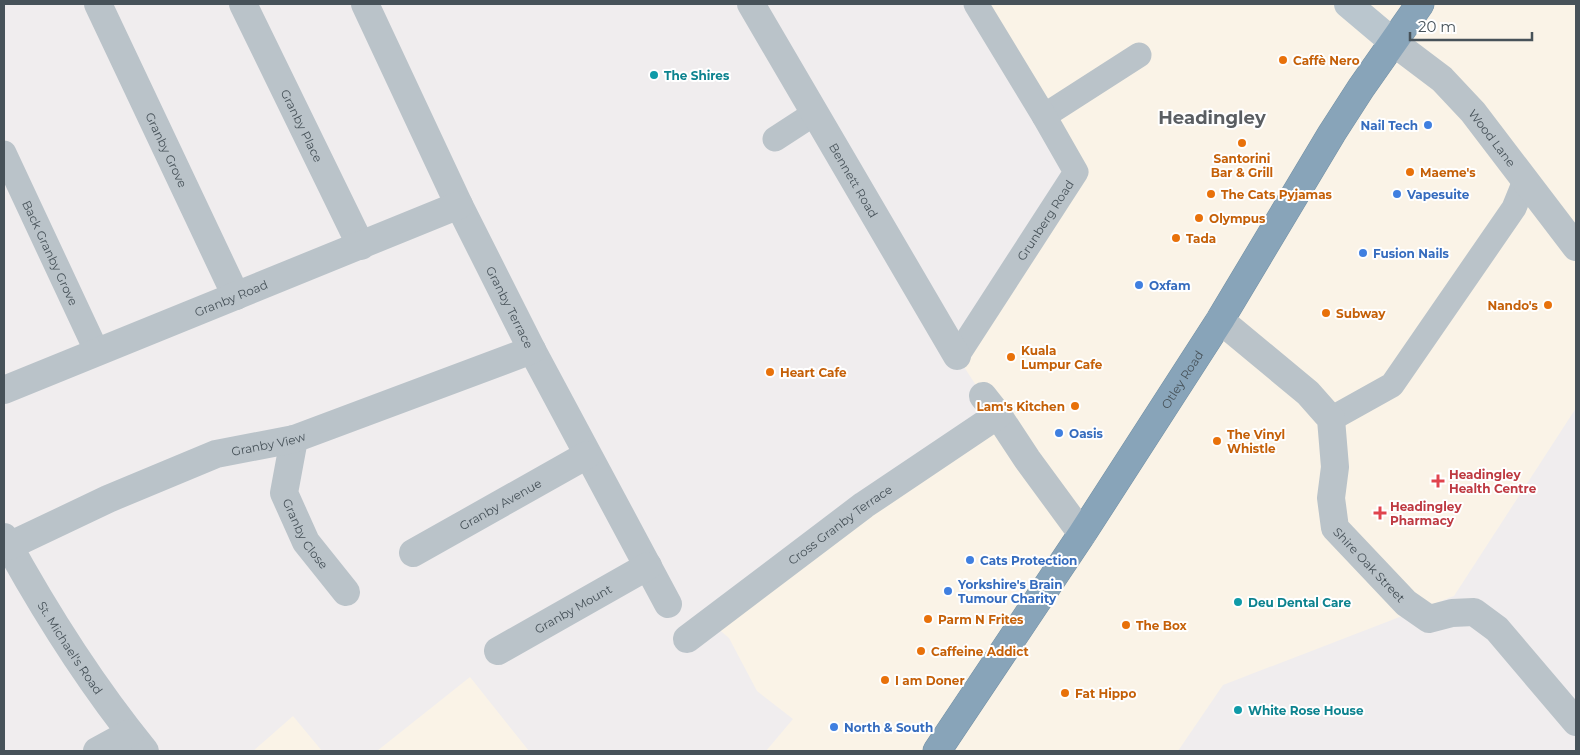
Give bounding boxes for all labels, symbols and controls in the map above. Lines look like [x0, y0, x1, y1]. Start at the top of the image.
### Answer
scale bar [1410, 10, 1532, 42]
text: 20 m [1418, 17, 1456, 36]
place label: Caffè Nero [1293, 53, 1360, 68]
marker: Caffè Nero [1277, 54, 1289, 66]
place label: The Shires [664, 68, 730, 83]
marker: The Shires [648, 69, 660, 81]
street label: Granby Place [278, 86, 326, 164]
street label: Wood Lane [1466, 106, 1519, 170]
district label: Headingley [1158, 107, 1266, 129]
street label: Granby Grove [143, 110, 191, 190]
place label: Nail Tech [1361, 118, 1418, 133]
marker: Nail Tech [1422, 119, 1434, 131]
marker: Santorini Bar & Grill [1236, 137, 1248, 149]
street label: Bennett Road [826, 140, 882, 220]
place label: Santorini Bar & Grill [1211, 151, 1273, 180]
place label: Maeme's [1420, 165, 1476, 180]
marker: Maeme's [1404, 166, 1416, 178]
street label: Grunberg Road [1013, 177, 1077, 263]
place label: The Cats Pyjamas [1221, 187, 1333, 202]
place label: Vapesuite [1406, 187, 1470, 202]
marker: The Cats Pyjamas [1205, 188, 1217, 200]
marker: Vapesuite [1391, 188, 1403, 200]
street label: Back Granby Grove [20, 198, 82, 308]
place label: Olympus [1209, 211, 1266, 226]
marker: Olympus [1193, 212, 1205, 224]
place label: Tada [1186, 231, 1216, 246]
marker: Tada [1170, 232, 1182, 244]
place label: Fusion Nails [1373, 246, 1450, 261]
marker: Fusion Nails [1357, 247, 1369, 259]
street label: Granby Terrace [483, 263, 537, 350]
street label: Granby Road [192, 276, 270, 319]
place label: Oxfam [1149, 278, 1191, 293]
marker: Oxfam [1133, 279, 1145, 291]
place label: Nando's [1487, 298, 1539, 313]
marker: Nando's [1542, 299, 1554, 311]
place label: Subway [1336, 306, 1386, 321]
marker: Subway [1320, 307, 1332, 319]
place label: Kuala Lumpur Cafe [1021, 343, 1103, 372]
street label: Otley Road [1157, 347, 1206, 411]
marker: Kuala Lumpur Cafe [1005, 351, 1017, 363]
place label: Heart Cafe [780, 365, 847, 380]
marker: Heart Cafe [764, 366, 776, 378]
place label: Lam's Kitchen [976, 399, 1065, 414]
marker: Lam's Kitchen [1069, 400, 1081, 412]
place label: Oasis [1069, 426, 1104, 441]
marker: Oasis [1053, 427, 1065, 439]
place label: The Vinyl Whistle [1227, 427, 1285, 456]
street label: Granby View [230, 428, 308, 458]
marker: The Vinyl Whistle [1211, 435, 1223, 447]
place label: Headingley Health Centre [1449, 467, 1537, 496]
marker: Headingley Health Centre [1431, 474, 1445, 488]
street label: Granby Avenue [456, 475, 544, 533]
street label: Cross Granby Terrace [785, 481, 895, 568]
street label: Granby Close [280, 496, 332, 572]
place label: Headingley Pharmacy [1390, 499, 1462, 528]
marker: Headingley Pharmacy [1374, 507, 1386, 519]
street label: Shire Oak Street [1331, 524, 1409, 605]
place label: Cats Protection [980, 553, 1077, 568]
marker: Cats Protection [964, 554, 976, 566]
place label: Yorkshire's Brain Tumour Charity [957, 577, 1062, 606]
street label: Granby Mount [531, 581, 614, 636]
marker: Yorkshire's Brain Tumour Charity [942, 585, 954, 597]
place label: Deu Dental Care [1248, 595, 1351, 610]
marker: Deu Dental Care [1232, 596, 1244, 608]
street label: St. Michael's Road [35, 598, 106, 697]
place label: Parm N Frites [938, 612, 1024, 627]
marker: Parm N Frites [922, 613, 934, 625]
place label: The Box [1136, 618, 1188, 633]
marker: The Box [1120, 619, 1132, 631]
place label: Caffeine Addict [931, 644, 1029, 659]
marker: Caffeine Addict [915, 645, 927, 657]
place label: I am Doner [895, 673, 965, 688]
marker: I am Doner [879, 674, 891, 686]
place label: Fat Hippo [1075, 686, 1136, 701]
marker: Fat Hippo [1059, 687, 1071, 699]
place label: White Rose House [1248, 703, 1364, 718]
marker: White Rose House [1232, 704, 1244, 716]
place label: North & South [844, 720, 933, 735]
marker: North & South [828, 721, 840, 733]

